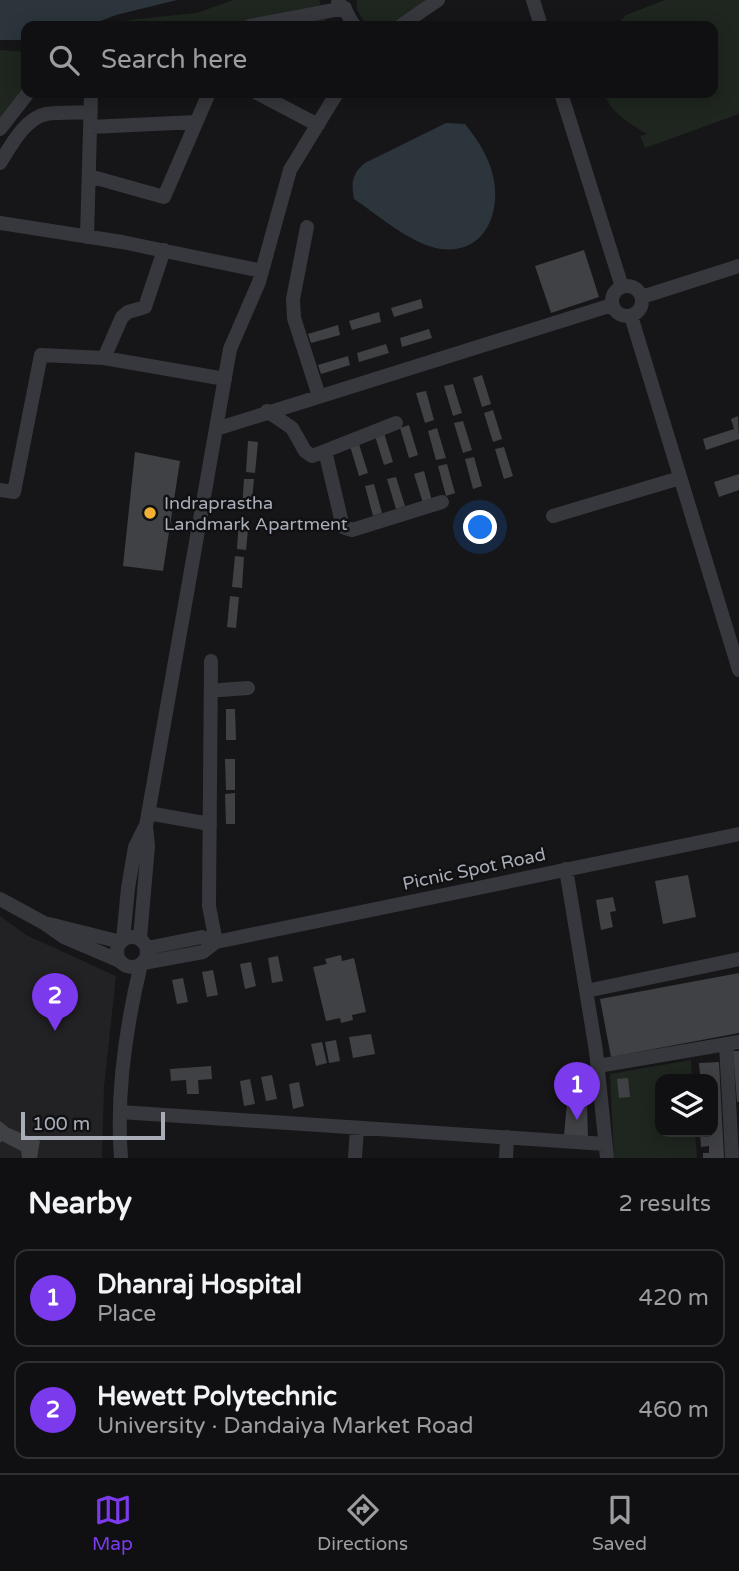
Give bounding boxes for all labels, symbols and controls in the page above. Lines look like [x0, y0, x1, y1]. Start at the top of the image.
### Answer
search box [21, 21, 718, 98]
icon: search [45, 41, 83, 79]
text: Search here [101, 44, 247, 75]
place label: Indraprastha Landmark Apartment [164, 492, 348, 535]
marker: Indraprastha Landmark Apartment [142, 505, 158, 521]
your location [463, 510, 497, 544]
street label: Picnic Spot Road [400, 843, 548, 895]
pin: 2 [32, 973, 78, 1031]
pin: 1 [554, 1062, 600, 1120]
map controls [655, 1074, 718, 1137]
button: layers [655, 1074, 718, 1137]
scale bar [21, 1109, 164, 1141]
text: 100 m [32, 1113, 90, 1135]
text: Nearby [28, 1185, 132, 1222]
text: 2 results [618, 1190, 711, 1218]
text: Dhanraj Hospital [97, 1269, 302, 1300]
text: 1 [46, 1284, 60, 1312]
text: 420 m [639, 1284, 709, 1312]
text: Place [97, 1300, 156, 1328]
text: Hewett Polytechnic [97, 1381, 337, 1412]
text: 2 [46, 1396, 60, 1424]
text: 460 m [639, 1396, 709, 1424]
text: University · Dandaiya Market Road [97, 1412, 473, 1440]
tab: Map [92, 1491, 133, 1555]
tab: Directions [317, 1491, 408, 1555]
tab: Saved [592, 1491, 647, 1555]

